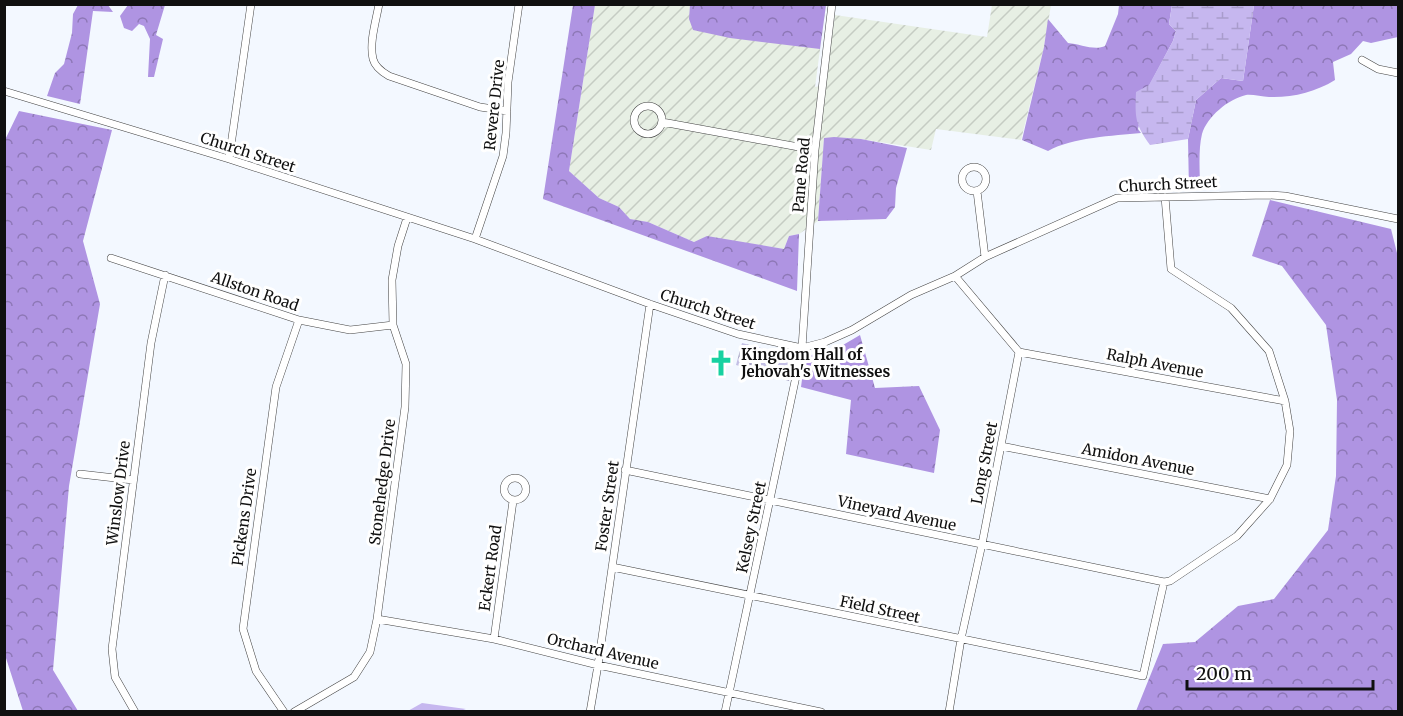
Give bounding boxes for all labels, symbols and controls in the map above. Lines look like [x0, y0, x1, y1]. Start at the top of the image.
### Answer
street label: Revere Drive [480, 58, 508, 151]
street label: Church Street [198, 128, 298, 176]
street label: Pane Road [788, 137, 814, 213]
street label: Church Street [1118, 172, 1218, 196]
street label: Allston Road [208, 267, 301, 315]
street label: Church Street [658, 285, 758, 333]
street label: Ralph Avenue [1105, 344, 1205, 382]
place label: Kingdom Hall of Jehovah's Witnesses [740, 345, 890, 381]
church icon: Kingdom Hall of Jehovah's Witnesses [706, 348, 736, 378]
street label: Stonehedge Drive [365, 418, 399, 546]
street label: Long Street [967, 420, 1001, 506]
street label: Winslow Drive [102, 439, 134, 547]
street label: Amidon Avenue [1079, 439, 1196, 479]
street label: Foster Street [591, 459, 623, 553]
street label: Pickens Drive [228, 467, 260, 567]
street label: Kelsey Street [732, 479, 770, 575]
street label: Vineyard Avenue [835, 491, 958, 535]
street label: Eckert Road [475, 524, 505, 612]
street label: Field Street [838, 591, 922, 627]
street label: Orchard Avenue [545, 629, 661, 673]
scale bar [1187, 653, 1373, 691]
text: 200 m [1196, 662, 1252, 685]

